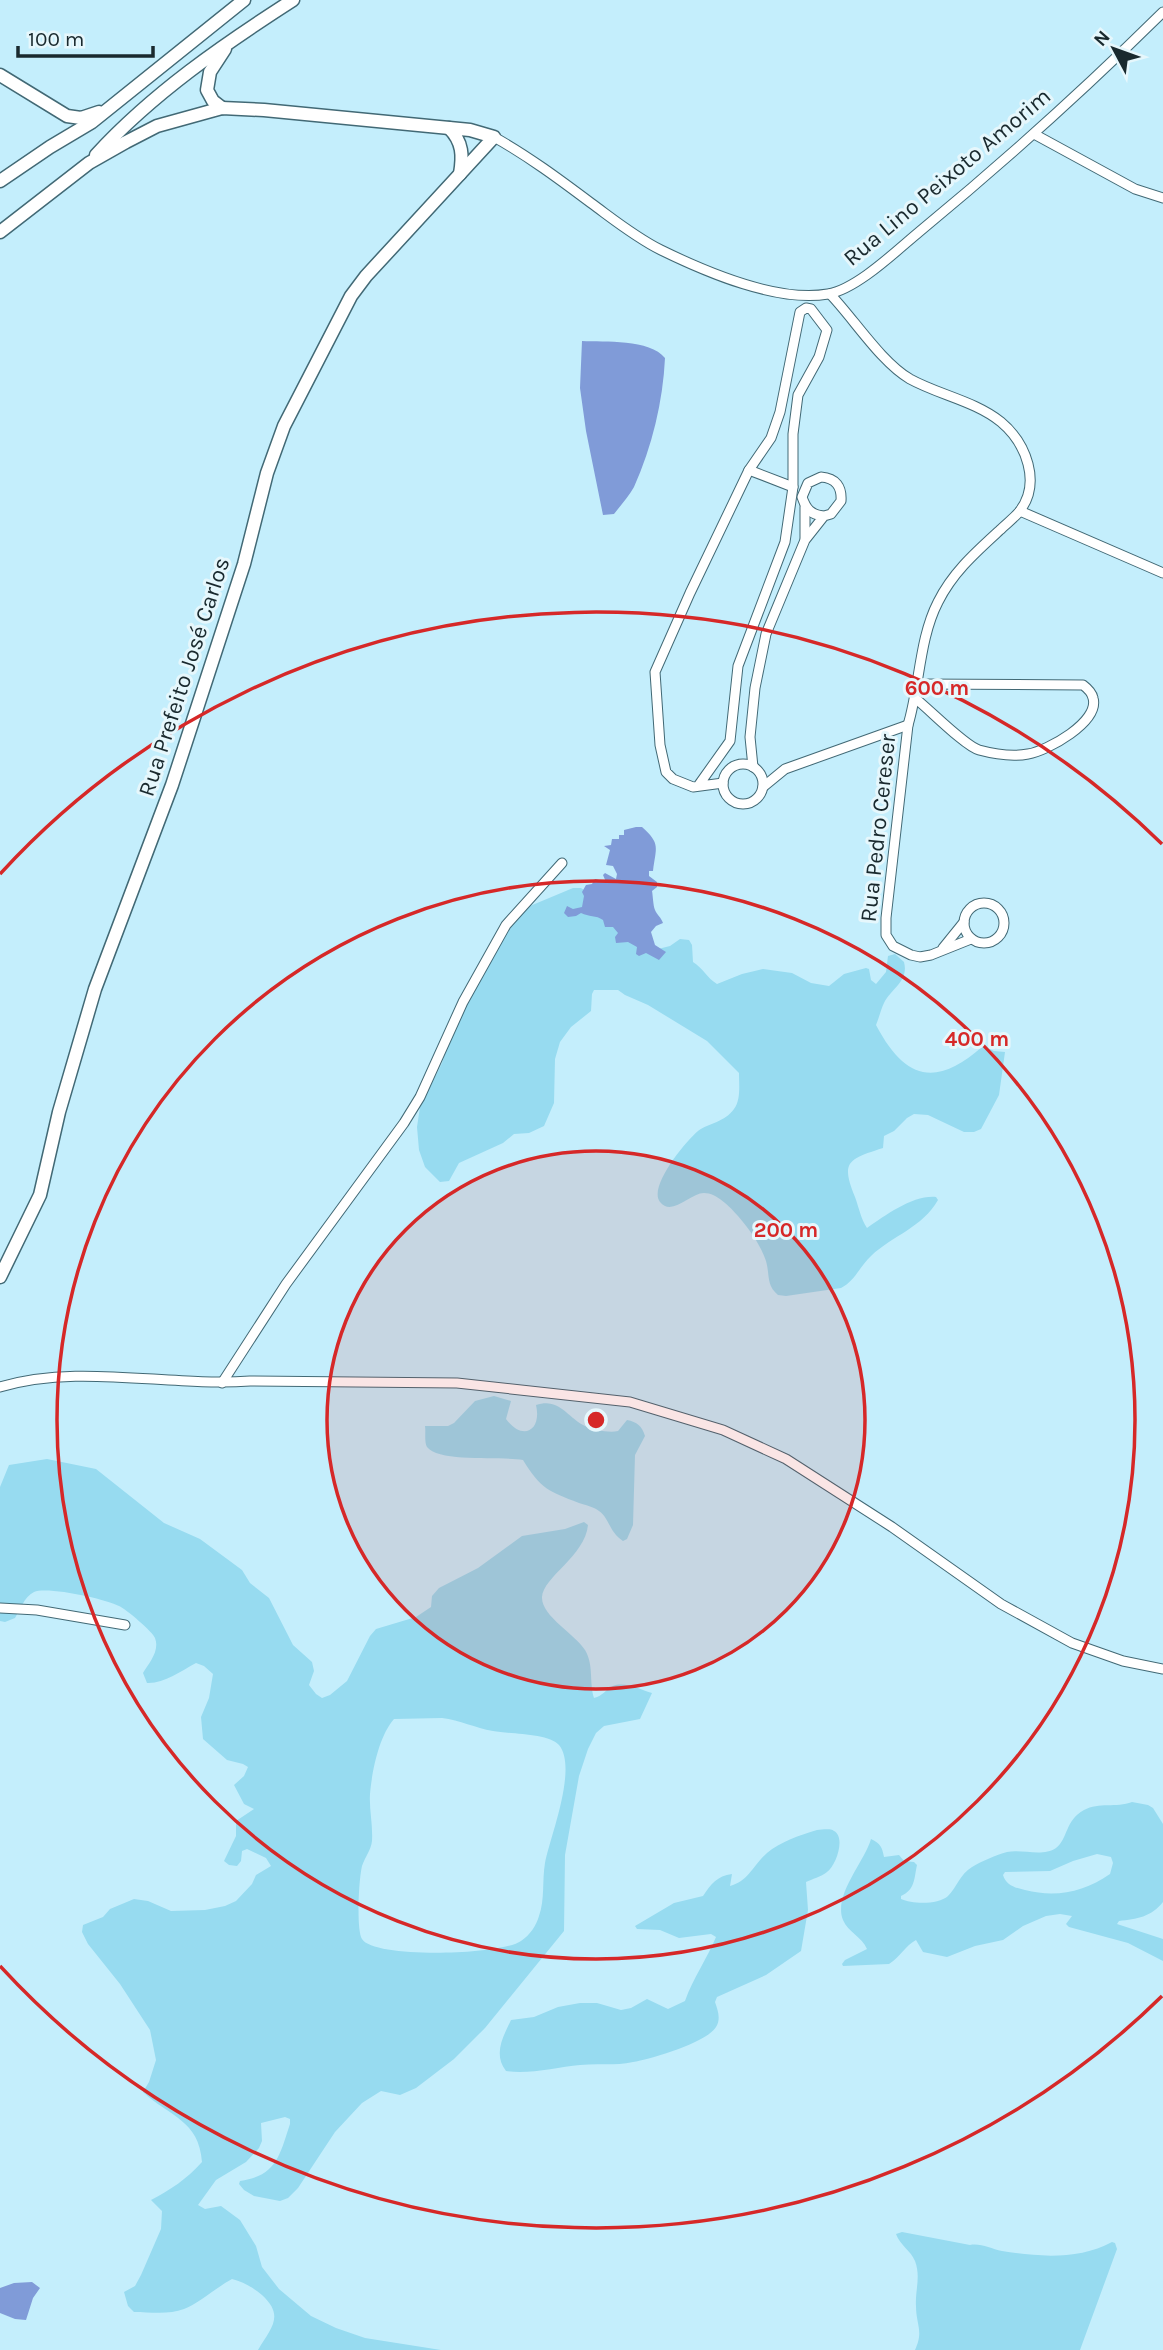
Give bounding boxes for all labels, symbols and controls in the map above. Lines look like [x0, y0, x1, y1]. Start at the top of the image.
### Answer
scale bar [18, 14, 152, 58]
north arrow [1079, 14, 1149, 84]
text: N [1089, 26, 1115, 51]
text: 100 m [28, 27, 85, 51]
street label: Rua Lino Peixoto Amorim [838, 82, 1056, 272]
street label: Rua Prefeito José Carlos [133, 554, 235, 800]
text: 600 m [905, 676, 969, 700]
street label: Rua Pedro Cereser [855, 732, 901, 923]
text: 400 m [945, 1027, 1009, 1051]
text: 200 m [754, 1218, 818, 1242]
centre of rings [584, 1408, 608, 1432]

